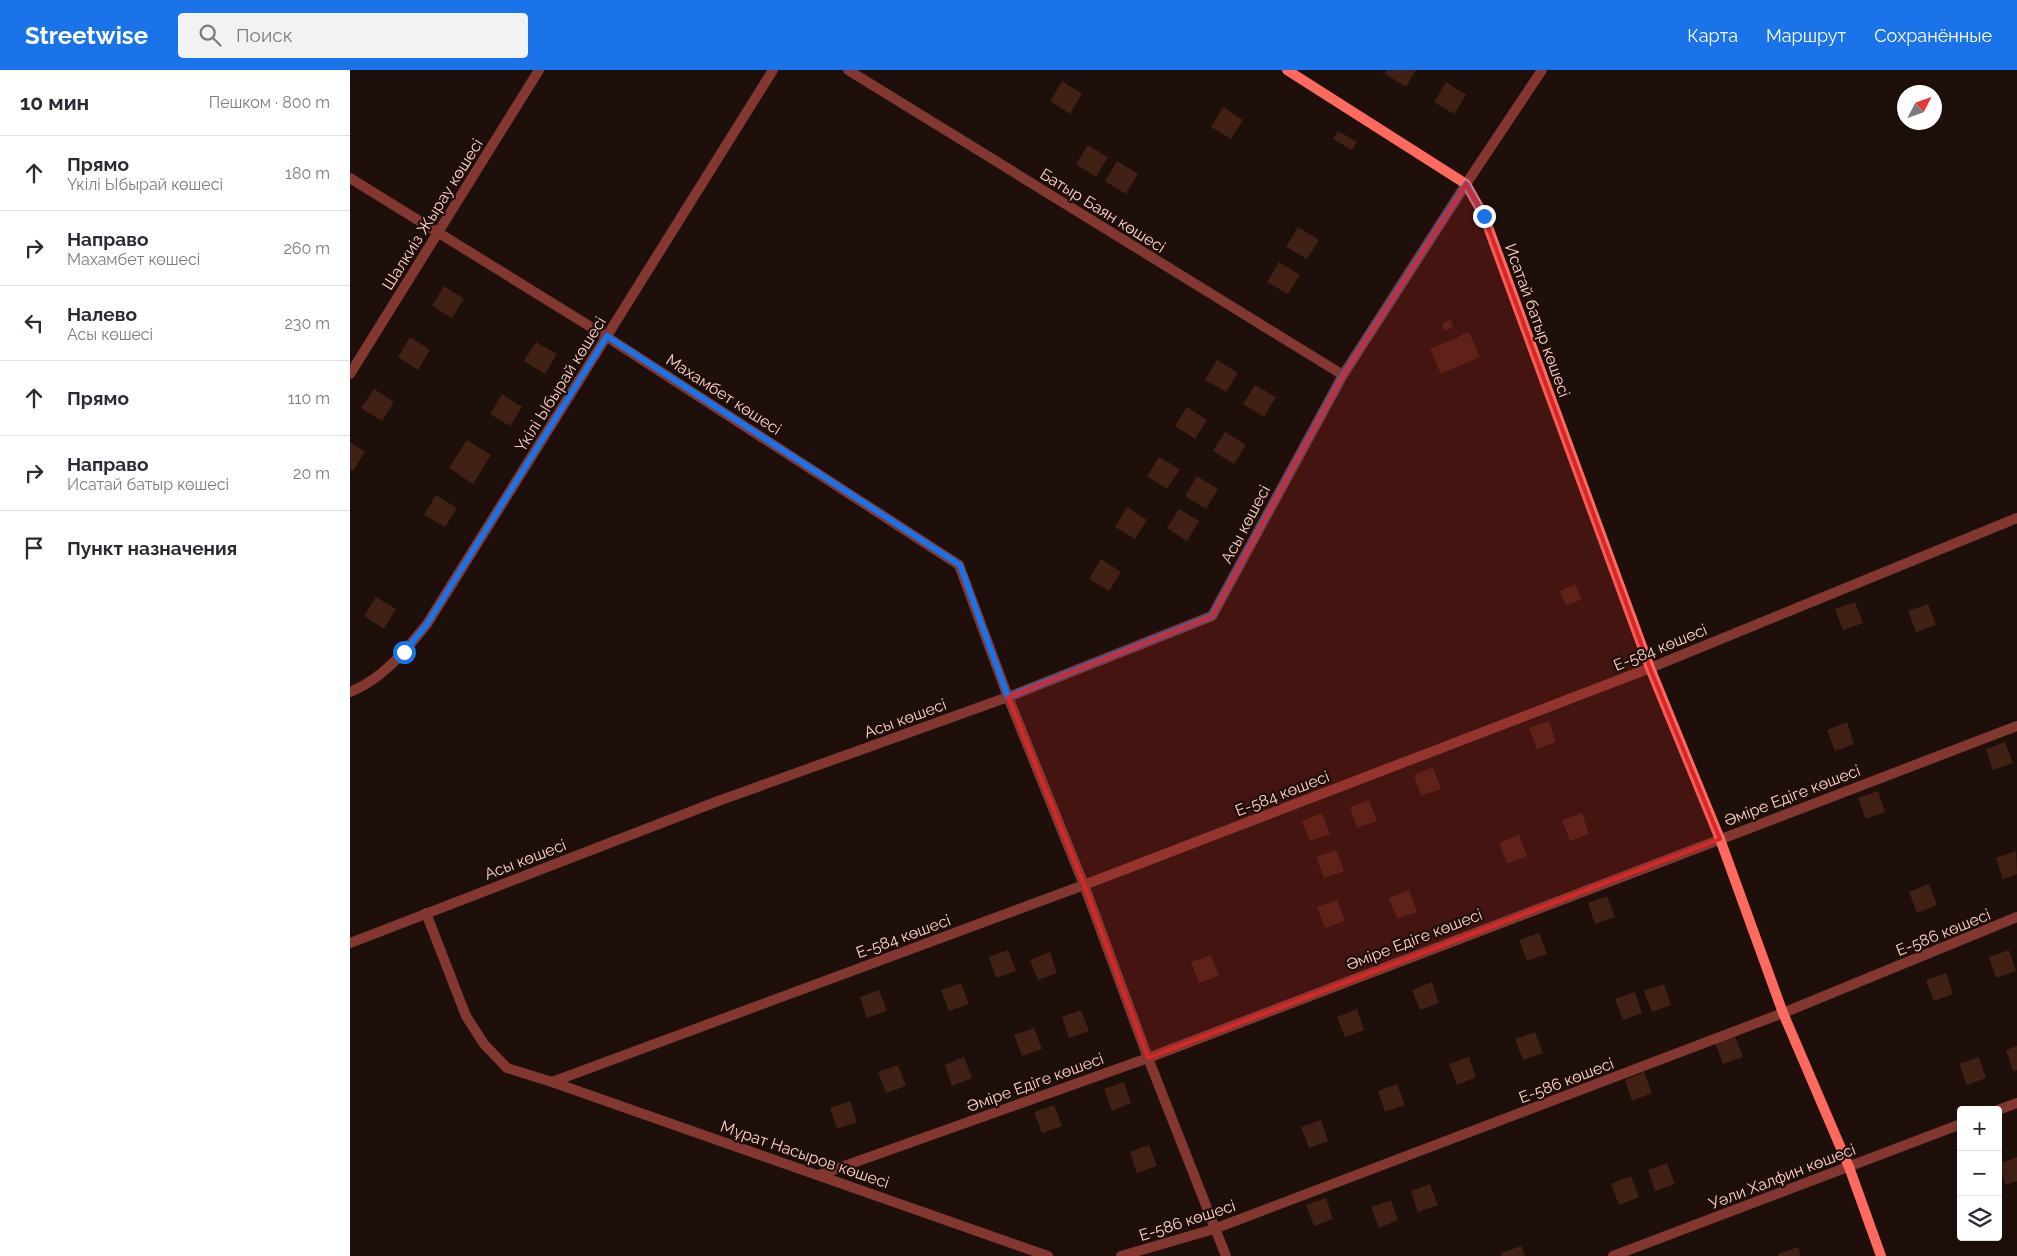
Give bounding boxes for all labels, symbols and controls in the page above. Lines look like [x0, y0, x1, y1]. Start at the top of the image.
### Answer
search box [178, 13, 528, 58]
text: Streetwise [25, 21, 148, 50]
icon: search [196, 21, 224, 49]
text: Поиск [236, 24, 293, 46]
text: Карта [1687, 25, 1738, 46]
text: Маршрут [1766, 25, 1846, 46]
text: Сохранённые [1874, 25, 1992, 46]
north arrow [1897, 85, 1942, 130]
text: 10 мин [20, 90, 89, 115]
text: Пешком · 800 m [209, 93, 330, 112]
street label: Шалкиіз Жырау көшесі [378, 135, 487, 293]
text: Прямо [67, 153, 129, 175]
icon: ahead [20, 159, 48, 187]
text: 180 m [285, 164, 330, 183]
street label: Батыр Баян көшесі [1037, 164, 1169, 257]
text: Үкілі Ыбырай көшесі [67, 175, 223, 194]
route end [1473, 205, 1496, 228]
text: Направо [67, 228, 148, 250]
icon: right [20, 234, 48, 262]
text: 260 m [283, 239, 330, 258]
street label: Исатай батыр көшесі [1501, 241, 1574, 400]
text: Махамбет көшесі [67, 250, 200, 269]
text: Налево [67, 303, 137, 325]
icon: left [20, 309, 48, 337]
street label: Үкілі Ыбырай көшесі [511, 313, 610, 455]
text: 230 m [285, 314, 330, 333]
text: Асы көшесі [67, 325, 153, 344]
street label: Махамбет көшесі [663, 350, 785, 439]
icon: ahead [20, 384, 48, 412]
text: Прямо [67, 387, 129, 409]
text: 110 m [288, 389, 330, 408]
text: Направо [67, 453, 148, 475]
icon: right [20, 459, 48, 487]
text: 20 m [293, 464, 330, 483]
text: Исатай батыр көшесі [67, 475, 229, 494]
street label: Асы көшесі [1217, 482, 1274, 567]
icon: arrive [20, 534, 48, 562]
text: Пункт назначения [67, 537, 237, 559]
street label: Е-584 көшесі [1611, 620, 1710, 675]
route start [393, 641, 416, 664]
street label: Асы көшесі [861, 695, 949, 742]
street label: Әміре Едіге көшесі [1722, 761, 1863, 830]
street label: Е-584 көшесі [1232, 767, 1332, 820]
street label: Асы көшесі [482, 835, 569, 884]
street label: Әміре Едіге көшесі [1344, 905, 1485, 974]
street label: Е-586 көшесі [1893, 905, 1993, 960]
street label: Е-584 көшесі [853, 911, 953, 962]
street label: Әміре Едіге көшесі [964, 1049, 1106, 1116]
street label: Е-586 көшесі [1516, 1054, 1616, 1107]
map controls [1957, 1106, 2002, 1241]
button: + [1957, 1106, 2002, 1151]
street label: Мұрат Насыров көшесі [718, 1117, 892, 1192]
street label: Уәли Халфин көшесі [1706, 1140, 1858, 1213]
button: − [1957, 1151, 2002, 1196]
street label: Е-586 көшесі [1137, 1196, 1238, 1245]
button: layers [1957, 1196, 2002, 1241]

